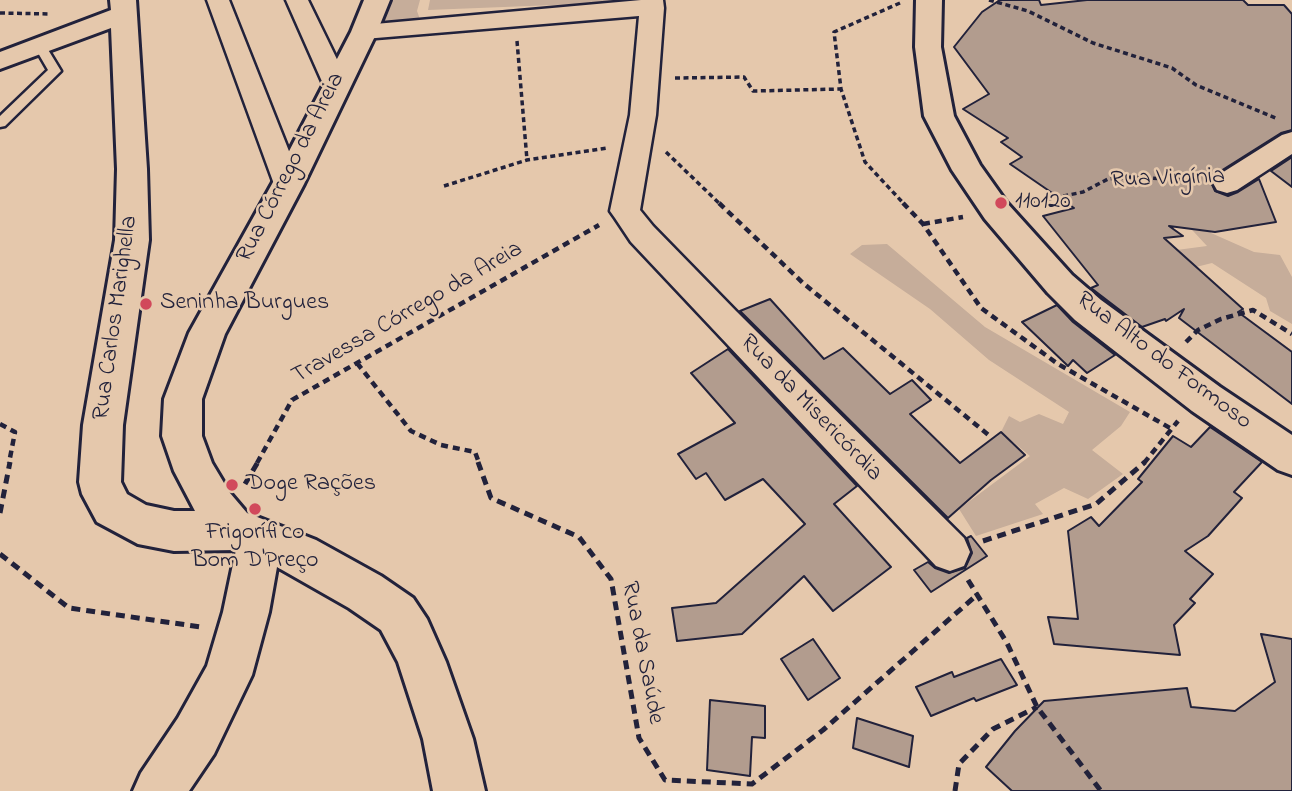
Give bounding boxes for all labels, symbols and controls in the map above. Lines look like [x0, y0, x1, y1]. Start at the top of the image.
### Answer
street label: Rua Córrego da Areia [232, 68, 352, 268]
street label: Rua Virgínia [1110, 164, 1226, 196]
place label: 110120 [1015, 189, 1071, 217]
marker: 110120 [993, 195, 1009, 211]
street label: Rua Carlos Marighella [88, 214, 146, 422]
street label: Travessa Córrego da Areia [288, 236, 528, 392]
street label: Rua Alto do Formoso [1070, 287, 1256, 437]
place label: Seninha Burgues [160, 290, 329, 318]
marker: Seninha Burgues [138, 296, 154, 312]
street label: Rua da Misericórdia [733, 329, 887, 489]
place label: Doge Rações [246, 471, 376, 499]
marker: Doge Rações [224, 477, 240, 493]
marker: Frigorífico Bom D'Preço [247, 501, 263, 517]
place label: Frigorífico Bom D'Preço [191, 520, 319, 576]
street label: Rua da Saúde [613, 579, 669, 727]

